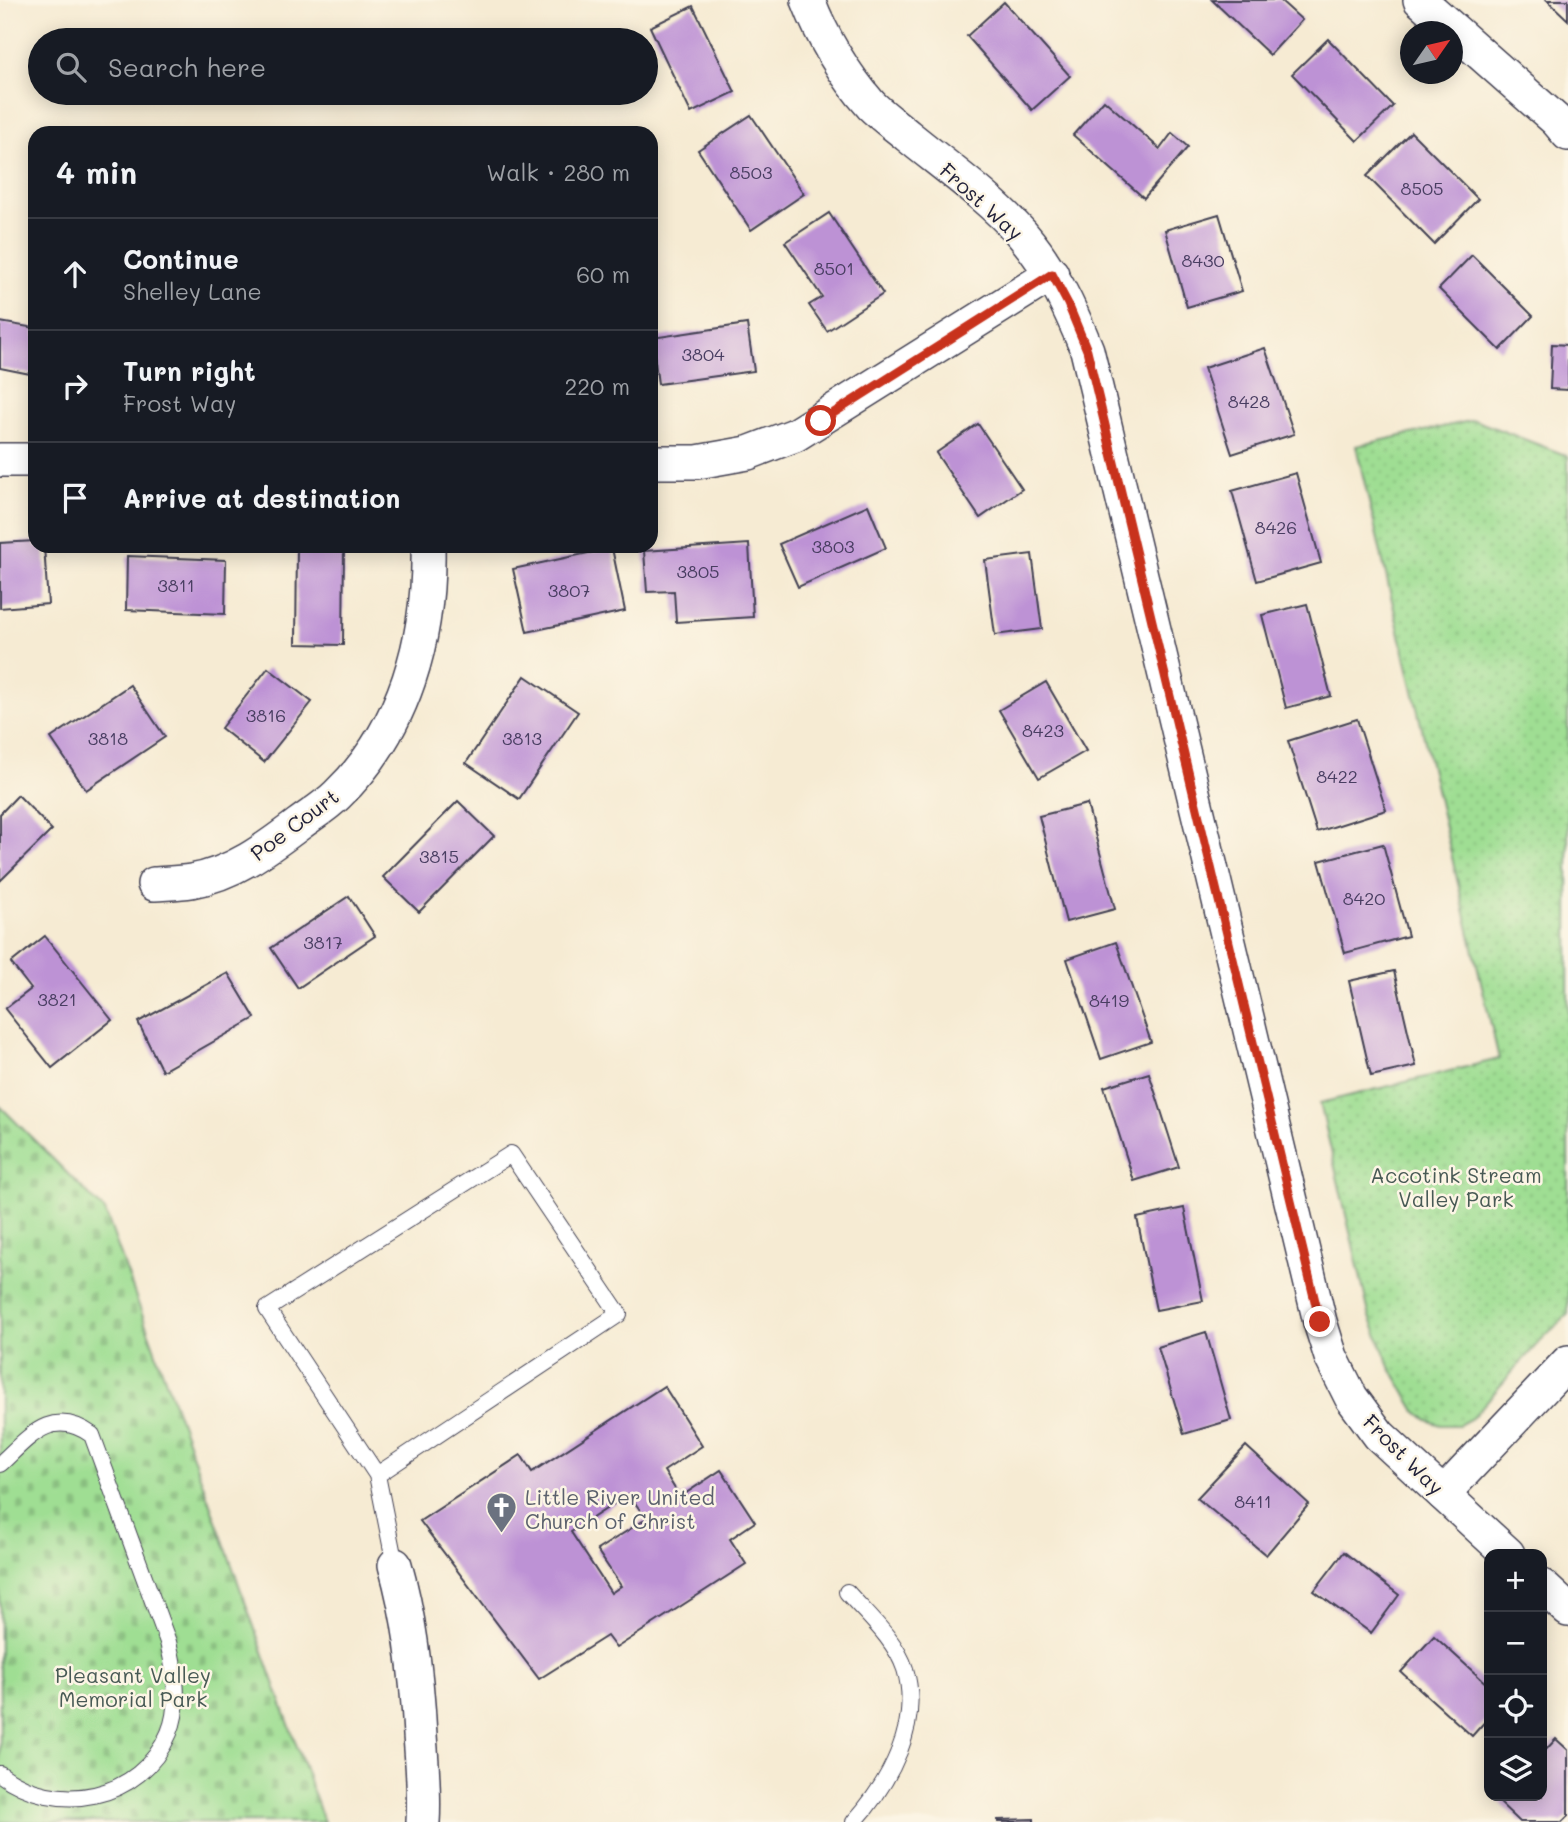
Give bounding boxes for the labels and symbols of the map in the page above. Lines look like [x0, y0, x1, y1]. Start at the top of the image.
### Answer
north arrow [1400, 21, 1463, 84]
street label: Frost Way [935, 156, 1029, 246]
house number: 8503 [729, 160, 773, 184]
house number: 8505 [1401, 176, 1443, 200]
house number: 8430 [1181, 248, 1225, 272]
house number: 8501 [814, 256, 854, 280]
house number: 3804 [681, 342, 725, 366]
house number: 8428 [1228, 389, 1270, 413]
route start [805, 405, 836, 436]
house number: 8426 [1255, 515, 1297, 539]
house number: 3803 [811, 534, 855, 558]
house number: 3805 [676, 559, 720, 583]
house number: 3811 [157, 573, 195, 597]
house number: 3807 [548, 578, 590, 602]
house number: 3816 [246, 703, 286, 727]
house number: 8423 [1022, 718, 1064, 742]
house number: 3818 [88, 726, 128, 750]
house number: 3813 [502, 726, 542, 750]
house number: 8422 [1316, 764, 1358, 788]
street label: Poe Court [244, 782, 344, 866]
house number: 3815 [419, 844, 459, 868]
house number: 8420 [1343, 886, 1385, 910]
house number: 3817 [303, 930, 343, 954]
house number: 3821 [37, 987, 77, 1011]
house number: 8419 [1089, 988, 1129, 1012]
park label: Accotink Stream Valley Park [1370, 1161, 1542, 1212]
route end [1304, 1306, 1335, 1337]
street label: Frost Way [1358, 1408, 1450, 1500]
place label: Little River United Church of Christ [525, 1483, 715, 1534]
house number: 8411 [1234, 1489, 1272, 1513]
church icon: Little River United Church of Christ [485, 1491, 519, 1535]
park label: Pleasant Valley Memorial Park [55, 1661, 211, 1712]

